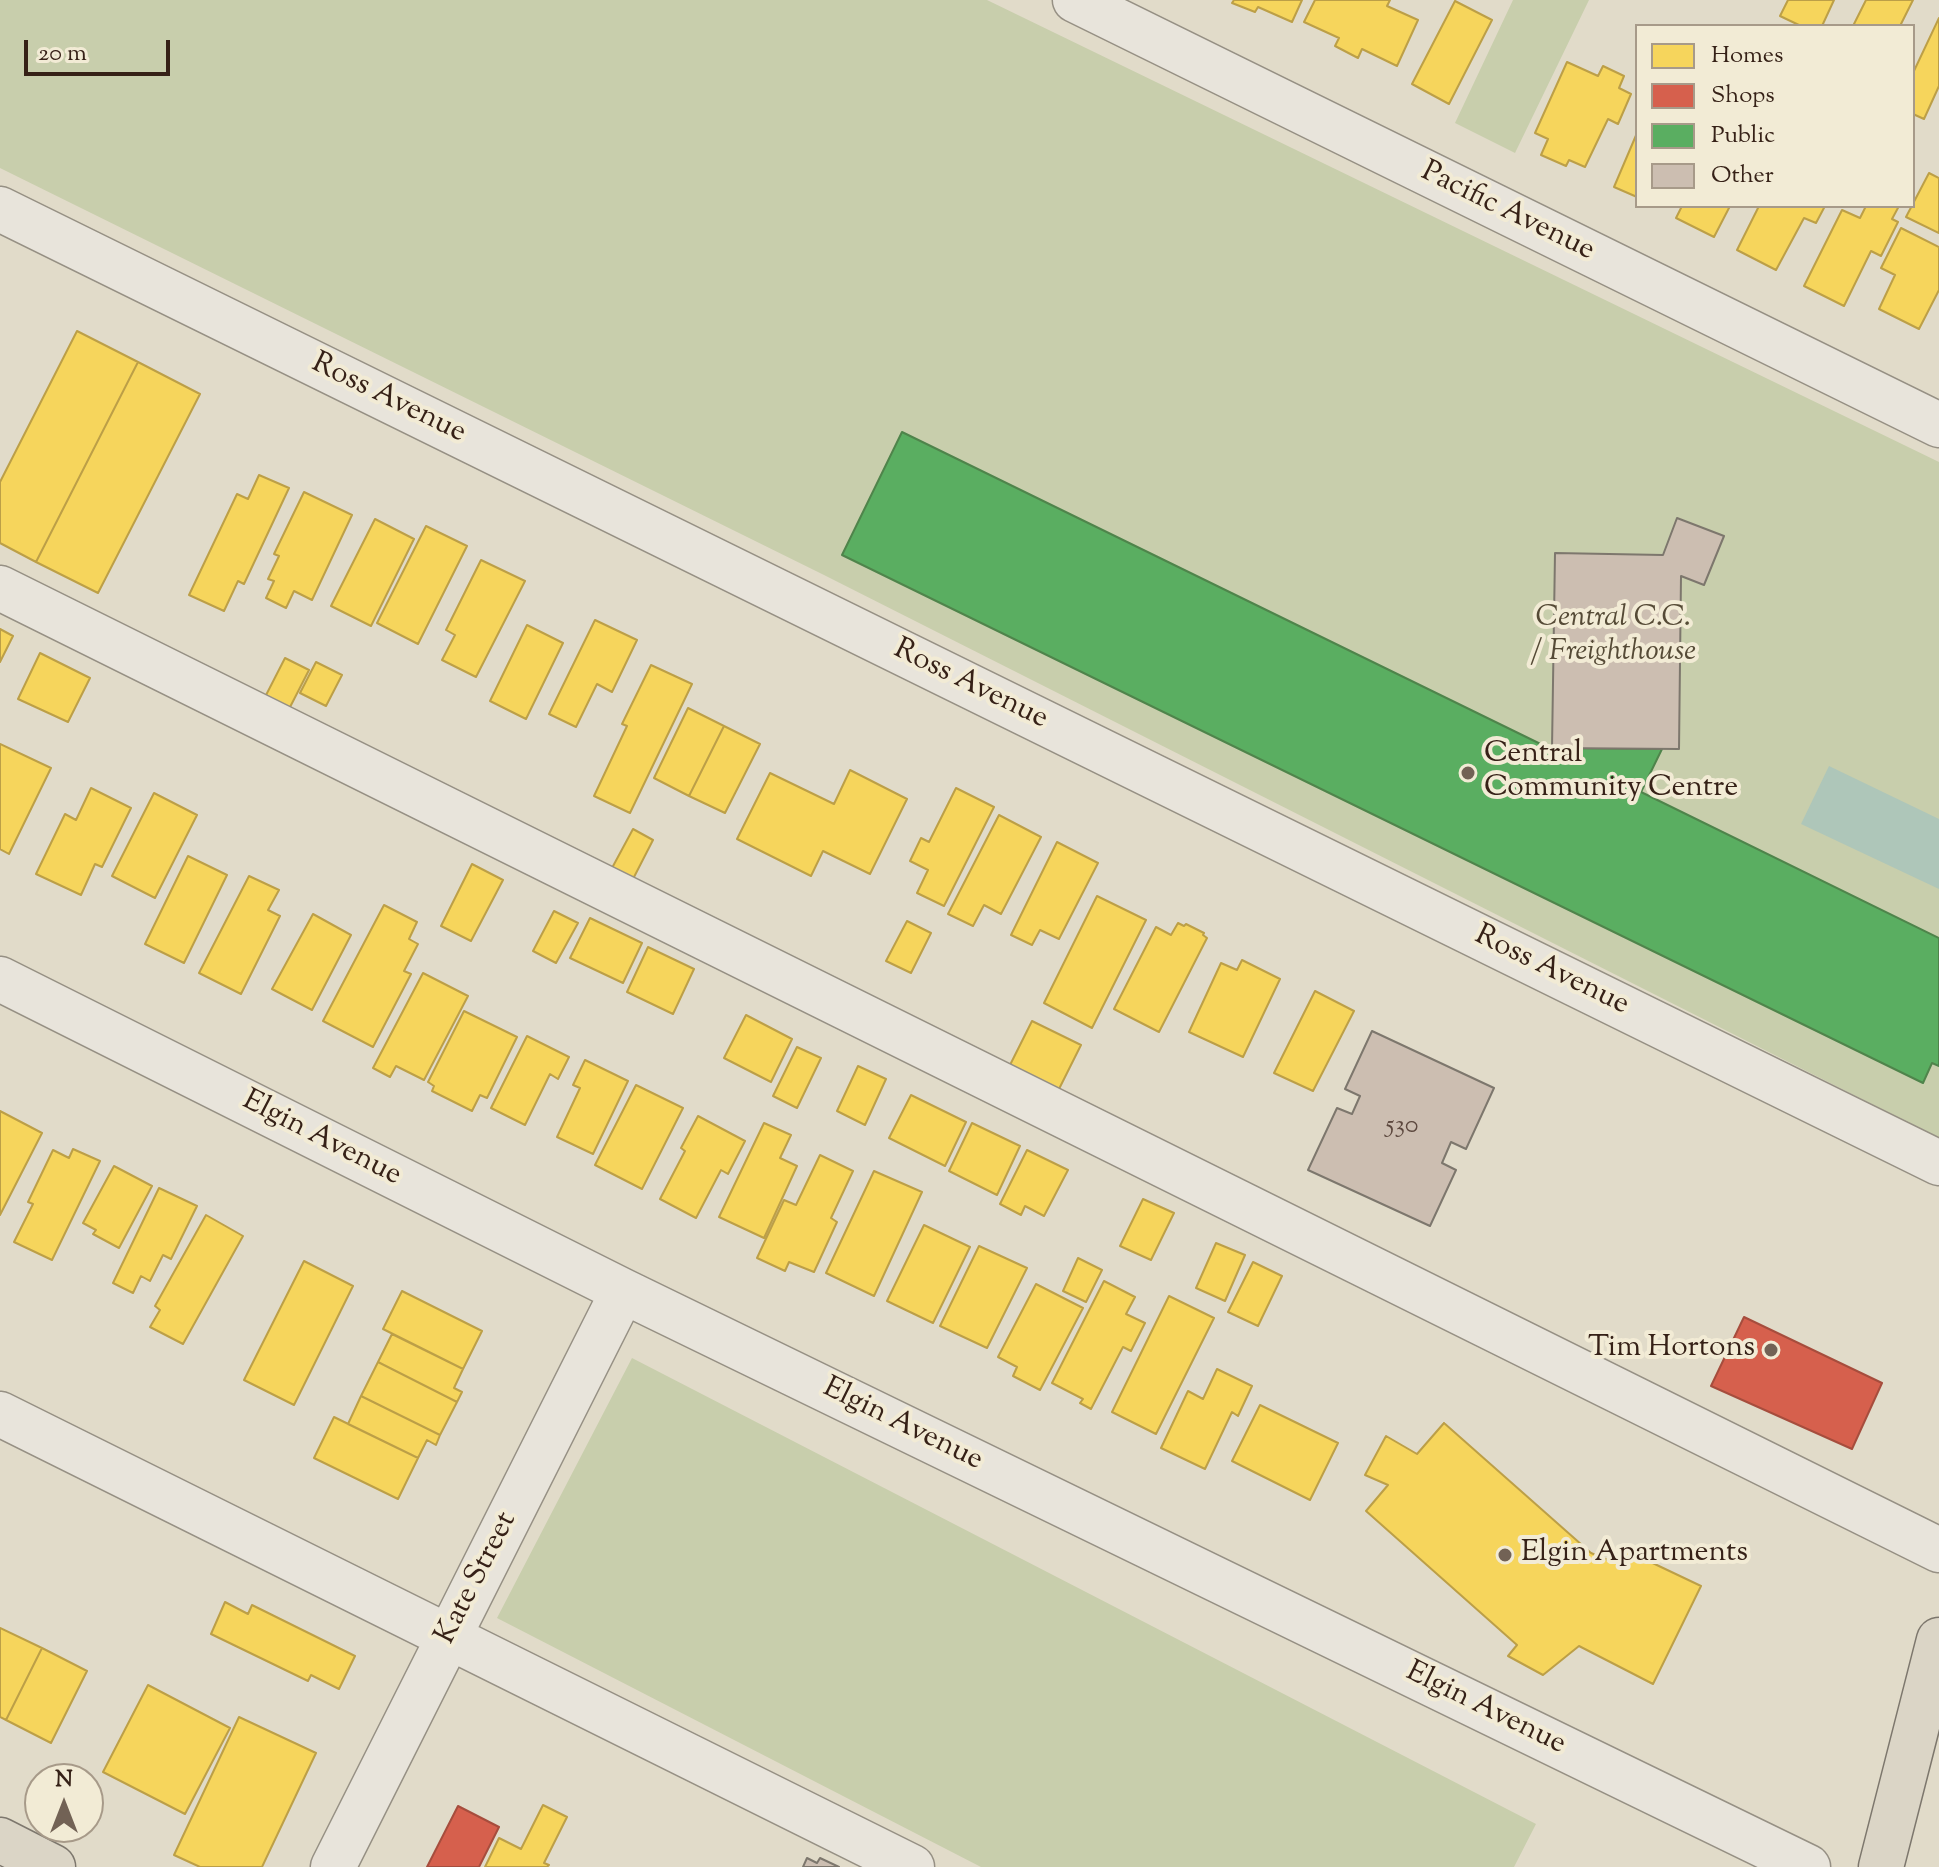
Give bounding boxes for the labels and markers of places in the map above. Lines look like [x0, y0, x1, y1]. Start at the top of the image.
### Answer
place label: Central Community Centre [1484, 738, 1738, 808]
marker: Central Community Centre [1459, 764, 1477, 782]
place label: Tim Hortons [1588, 1332, 1755, 1368]
marker: Tim Hortons [1762, 1341, 1780, 1359]
place label: Elgin Apartments [1521, 1537, 1748, 1573]
marker: Elgin Apartments [1496, 1546, 1514, 1564]

